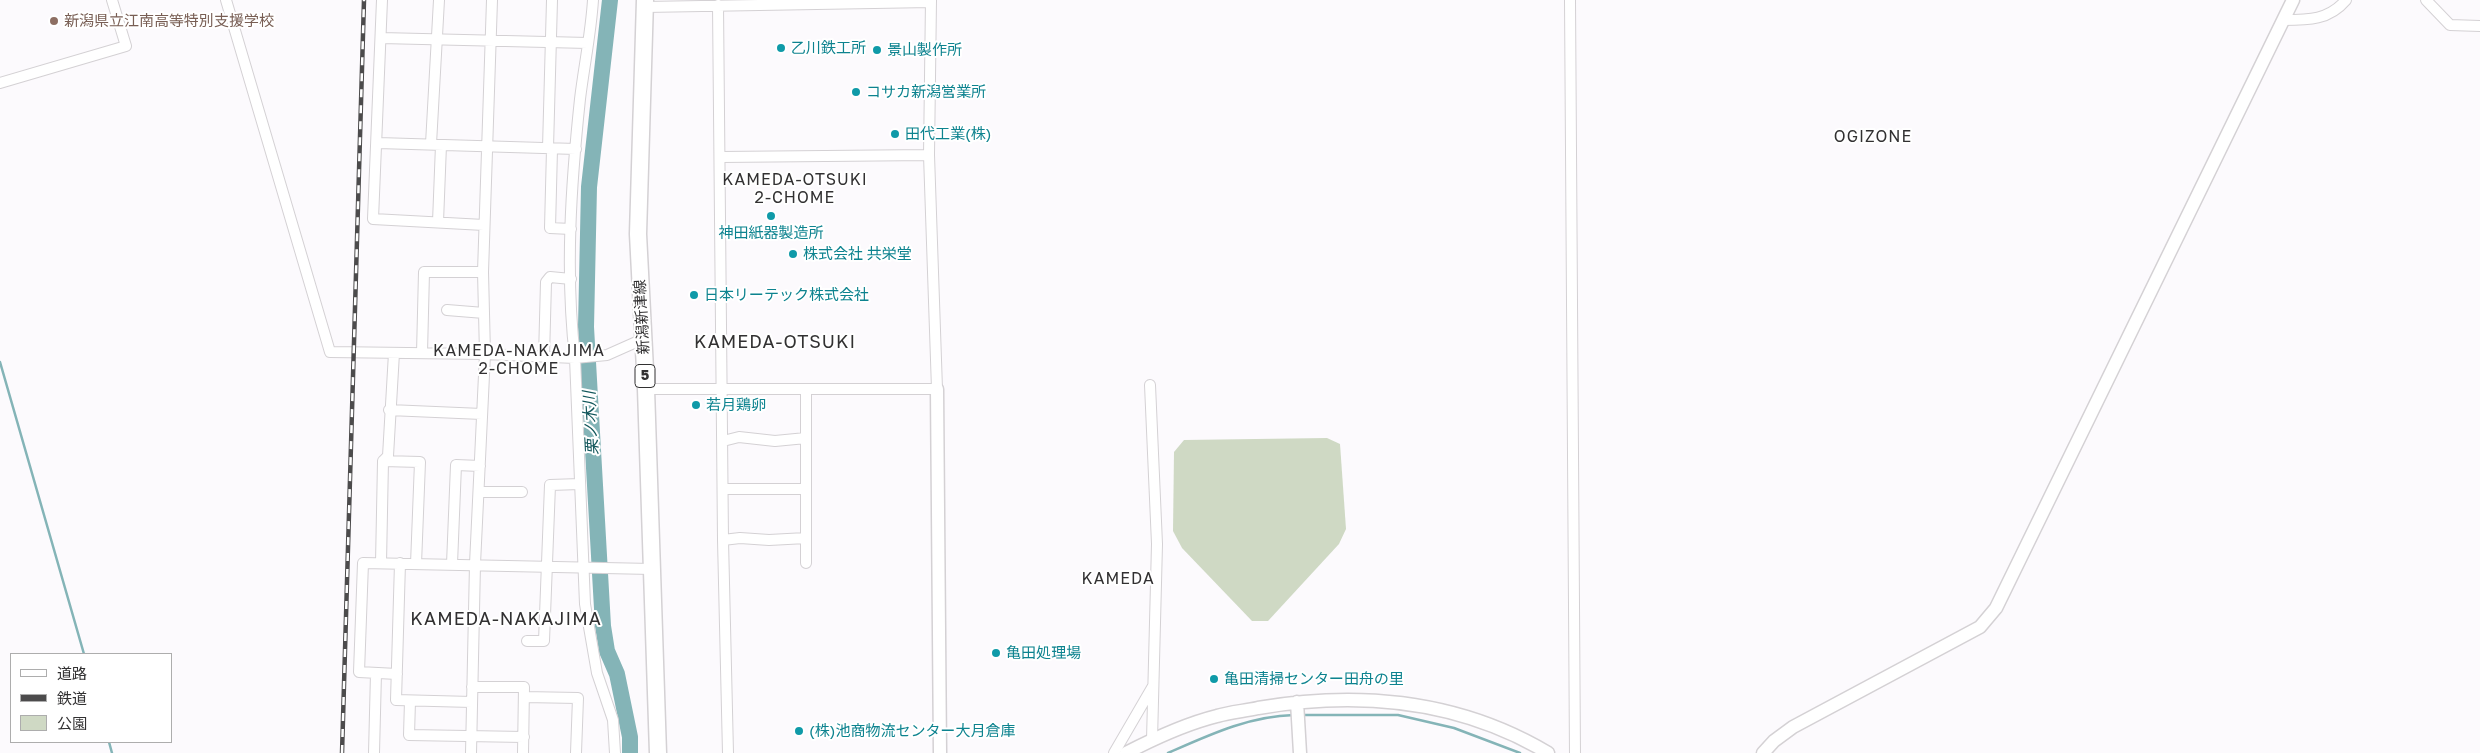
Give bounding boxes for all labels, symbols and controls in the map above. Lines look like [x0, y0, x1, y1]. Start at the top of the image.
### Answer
place label: 新潟県立江南高等特別支援学校 [64, 12, 274, 30]
marker: 新潟県立江南高等特別支援学校 [48, 15, 60, 27]
place label: 乙川鉄工所 [791, 39, 866, 57]
place label: 景山製作所 [887, 41, 962, 59]
marker: 乙川鉄工所 [775, 42, 787, 54]
marker: 景山製作所 [871, 44, 883, 56]
place label: コサカ新潟営業所 [866, 83, 986, 101]
marker: コサカ新潟営業所 [850, 86, 862, 98]
place label: 田代工業(株) [905, 125, 991, 143]
district label: OGIZONE [1833, 127, 1913, 147]
marker: 田代工業(株) [889, 128, 901, 140]
district label: KAMEDA-OTSUKI 2-CHOME [721, 170, 869, 208]
marker: 神田紙器製造所 [765, 210, 777, 222]
place label: 神田紙器製造所 [719, 224, 823, 242]
place label: 株式会社 共栄堂 [803, 245, 912, 263]
marker: 株式会社 共栄堂 [787, 248, 799, 260]
street label: 新潟新津線 [631, 279, 653, 355]
place label: 日本リーテック株式会社 [704, 286, 869, 304]
marker: 日本リーテック株式会社 [688, 289, 700, 301]
district label: KAMEDA-OTSUKI [692, 331, 858, 353]
district label: KAMEDA-NAKAJIMA 2-CHOME [431, 341, 607, 379]
road number: 5 [635, 364, 655, 388]
water label: 栗ノ木川 [580, 391, 602, 455]
place label: 若月鶏卵 [706, 396, 766, 414]
marker: 若月鶏卵 [690, 399, 702, 411]
district label: KAMEDA [1081, 569, 1155, 589]
district label: KAMEDA-NAKAJIMA [408, 608, 604, 630]
place label: 亀田処理場 [1006, 644, 1081, 662]
marker: 亀田処理場 [990, 647, 1002, 659]
legend [10, 653, 172, 743]
text: 道路 [57, 664, 87, 682]
place label: 亀田清掃センター田舟の里 [1224, 670, 1404, 688]
marker: 亀田清掃センター田舟の里 [1208, 673, 1220, 685]
text: 鉄道 [57, 689, 87, 707]
text: 公園 [57, 714, 87, 732]
place label: (株)池商物流センター大月倉庫 [809, 722, 1015, 740]
marker: (株)池商物流センター大月倉庫 [793, 725, 805, 737]

